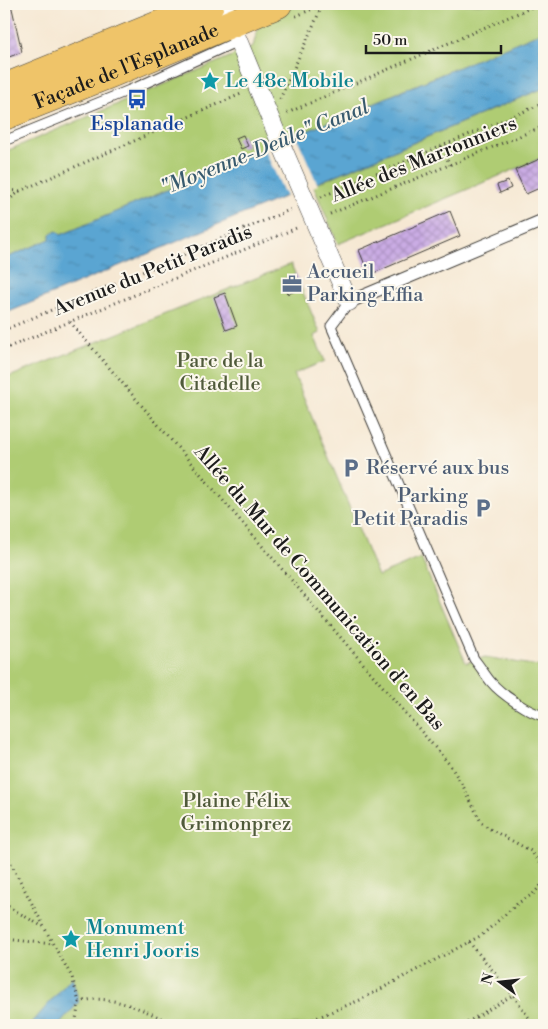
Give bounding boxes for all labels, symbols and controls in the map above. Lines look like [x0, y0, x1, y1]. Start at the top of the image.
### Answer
street label: Façade de l'Esplanade [30, 18, 223, 115]
scale bar [366, 22, 500, 54]
text: 50 m [373, 31, 407, 50]
place label: Le 48e Mobile [225, 69, 354, 94]
place icon: Le 48e Mobile [199, 70, 221, 92]
bus stop icon: Esplanade [126, 88, 148, 110]
water label: "Moyenne-Deûle" Canal [157, 94, 373, 202]
street label: Allée des Marronniers [326, 111, 521, 209]
place label: Esplanade [90, 112, 184, 137]
street label: Avenue du Petit Paradis [49, 220, 256, 323]
place label: Accueil Parking Effia [306, 260, 424, 308]
office icon: Accueil Parking Effia [281, 273, 303, 295]
park label: Parc de la Citadelle [177, 349, 264, 397]
street label: Allée du Mur de Communication d'en Bas [187, 439, 450, 736]
place label: Réservé aux bus [366, 456, 509, 481]
parking icon: Réservé aux bus [340, 457, 362, 479]
place label: Parking Petit Paradis [353, 484, 469, 532]
parking icon: Parking Petit Paradis [472, 497, 494, 519]
park label: Plaine Félix Grimonprez [181, 789, 291, 837]
place label: Monument Henri Jooris [86, 916, 199, 964]
place icon: Monument Henri Jooris [60, 928, 82, 950]
north arrow [476, 956, 526, 1006]
text: N [478, 971, 499, 987]

